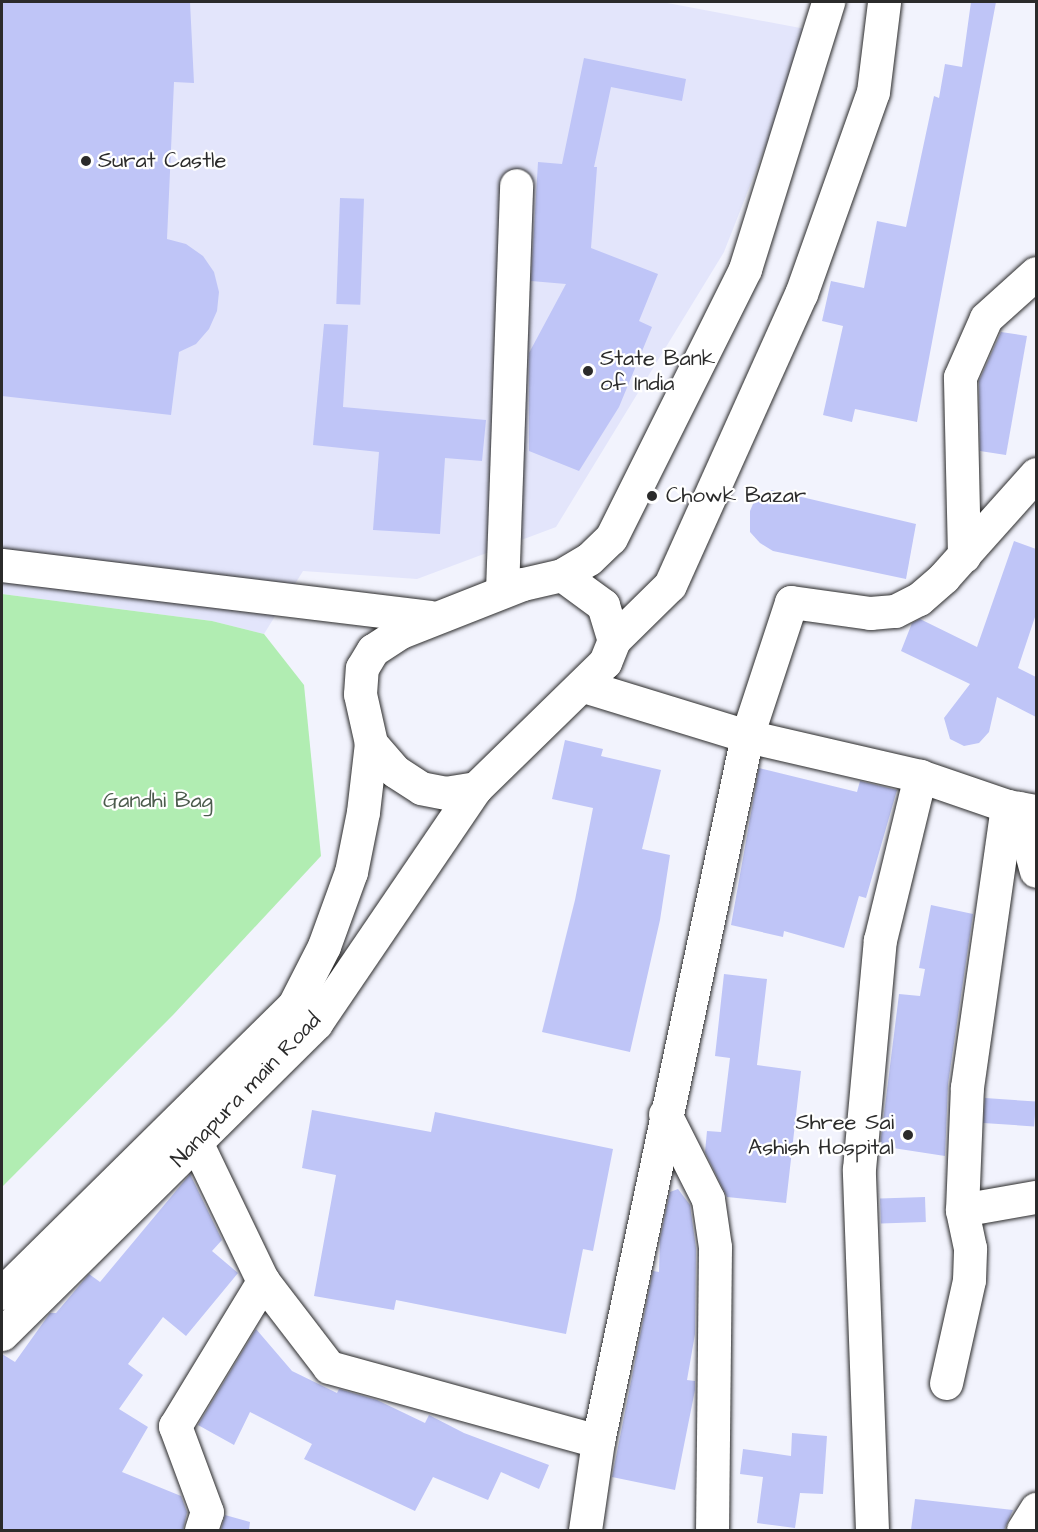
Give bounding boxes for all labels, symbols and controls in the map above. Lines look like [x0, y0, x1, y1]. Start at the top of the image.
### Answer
place label: Surat Castle [98, 148, 226, 174]
marker: Surat Castle [79, 154, 93, 168]
place label: State Bank of India [600, 345, 715, 396]
marker: State Bank of India [581, 364, 595, 378]
place label: Chowk Bazar [666, 483, 806, 509]
marker: Chowk Bazar [643, 487, 661, 505]
park label: Gandhi Bag [103, 788, 213, 814]
street label: Nanapura main Road [165, 1007, 327, 1173]
place label: Shree Sai Ashish Hospital [748, 1109, 894, 1160]
marker: Shree Sai Ashish Hospital [899, 1126, 917, 1144]

